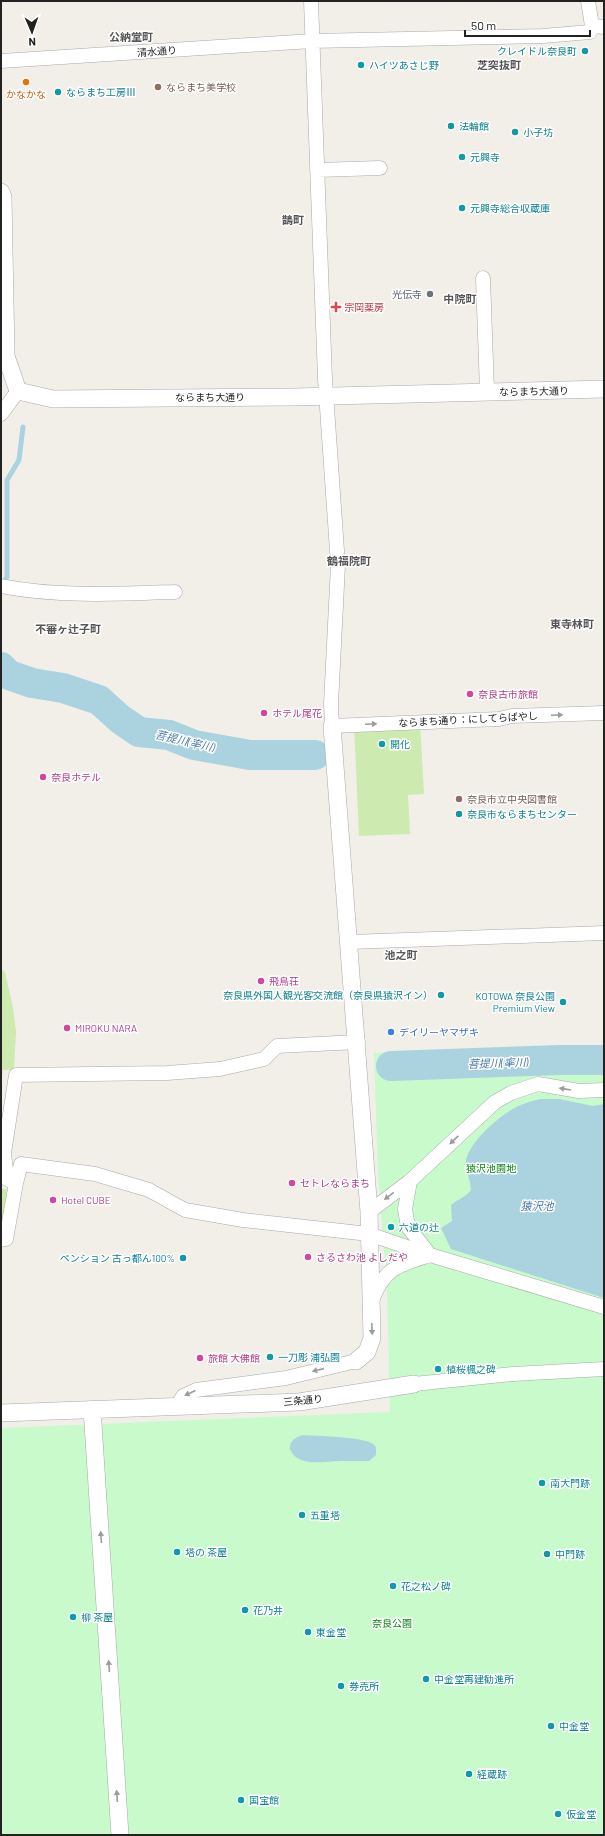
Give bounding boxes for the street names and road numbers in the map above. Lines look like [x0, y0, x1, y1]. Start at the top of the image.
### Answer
street label: 清水通り [137, 44, 177, 58]
street label: ならまち大通り [499, 384, 569, 398]
street label: ならまち大通り [175, 391, 245, 403]
street label: ならまち通り：にしてらばやし [398, 709, 538, 729]
street label: 三条通り [283, 1392, 323, 1408]

